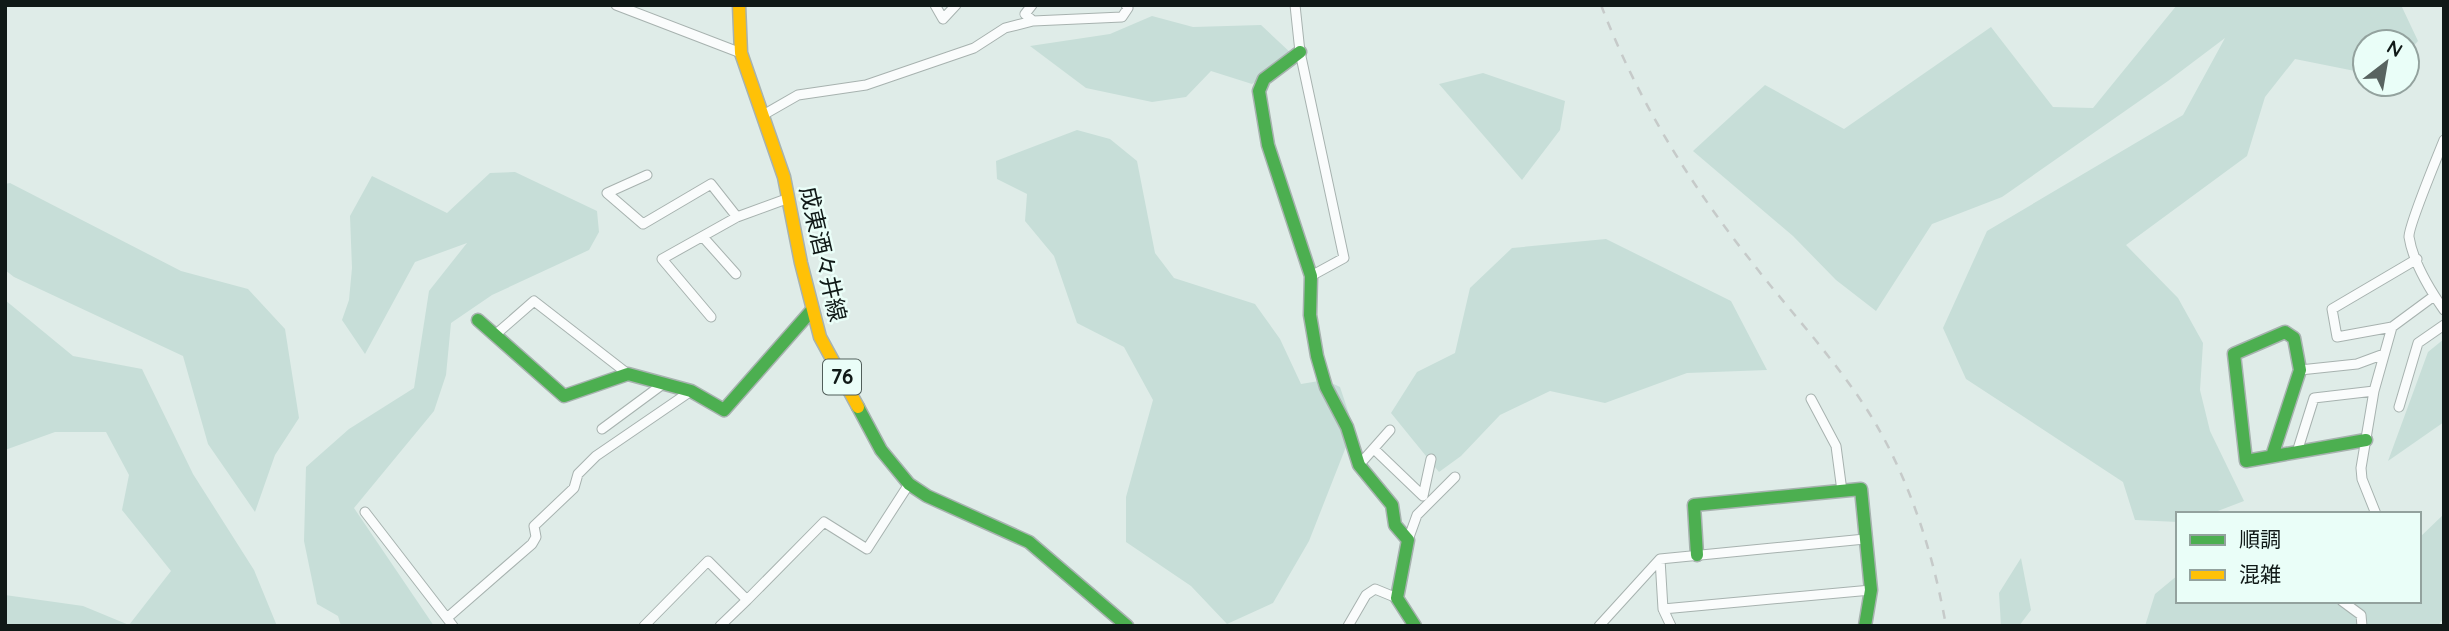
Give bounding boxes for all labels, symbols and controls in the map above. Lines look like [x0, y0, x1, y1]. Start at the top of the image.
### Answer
north arrow [2351, 28, 2421, 98]
text: N [2383, 35, 2407, 62]
street label: 成東酒々井線 [794, 183, 853, 324]
road number: 76 [823, 360, 861, 394]
legend [2176, 512, 2421, 603]
text: 順調 [2239, 526, 2281, 552]
text: 混雑 [2239, 561, 2281, 587]

